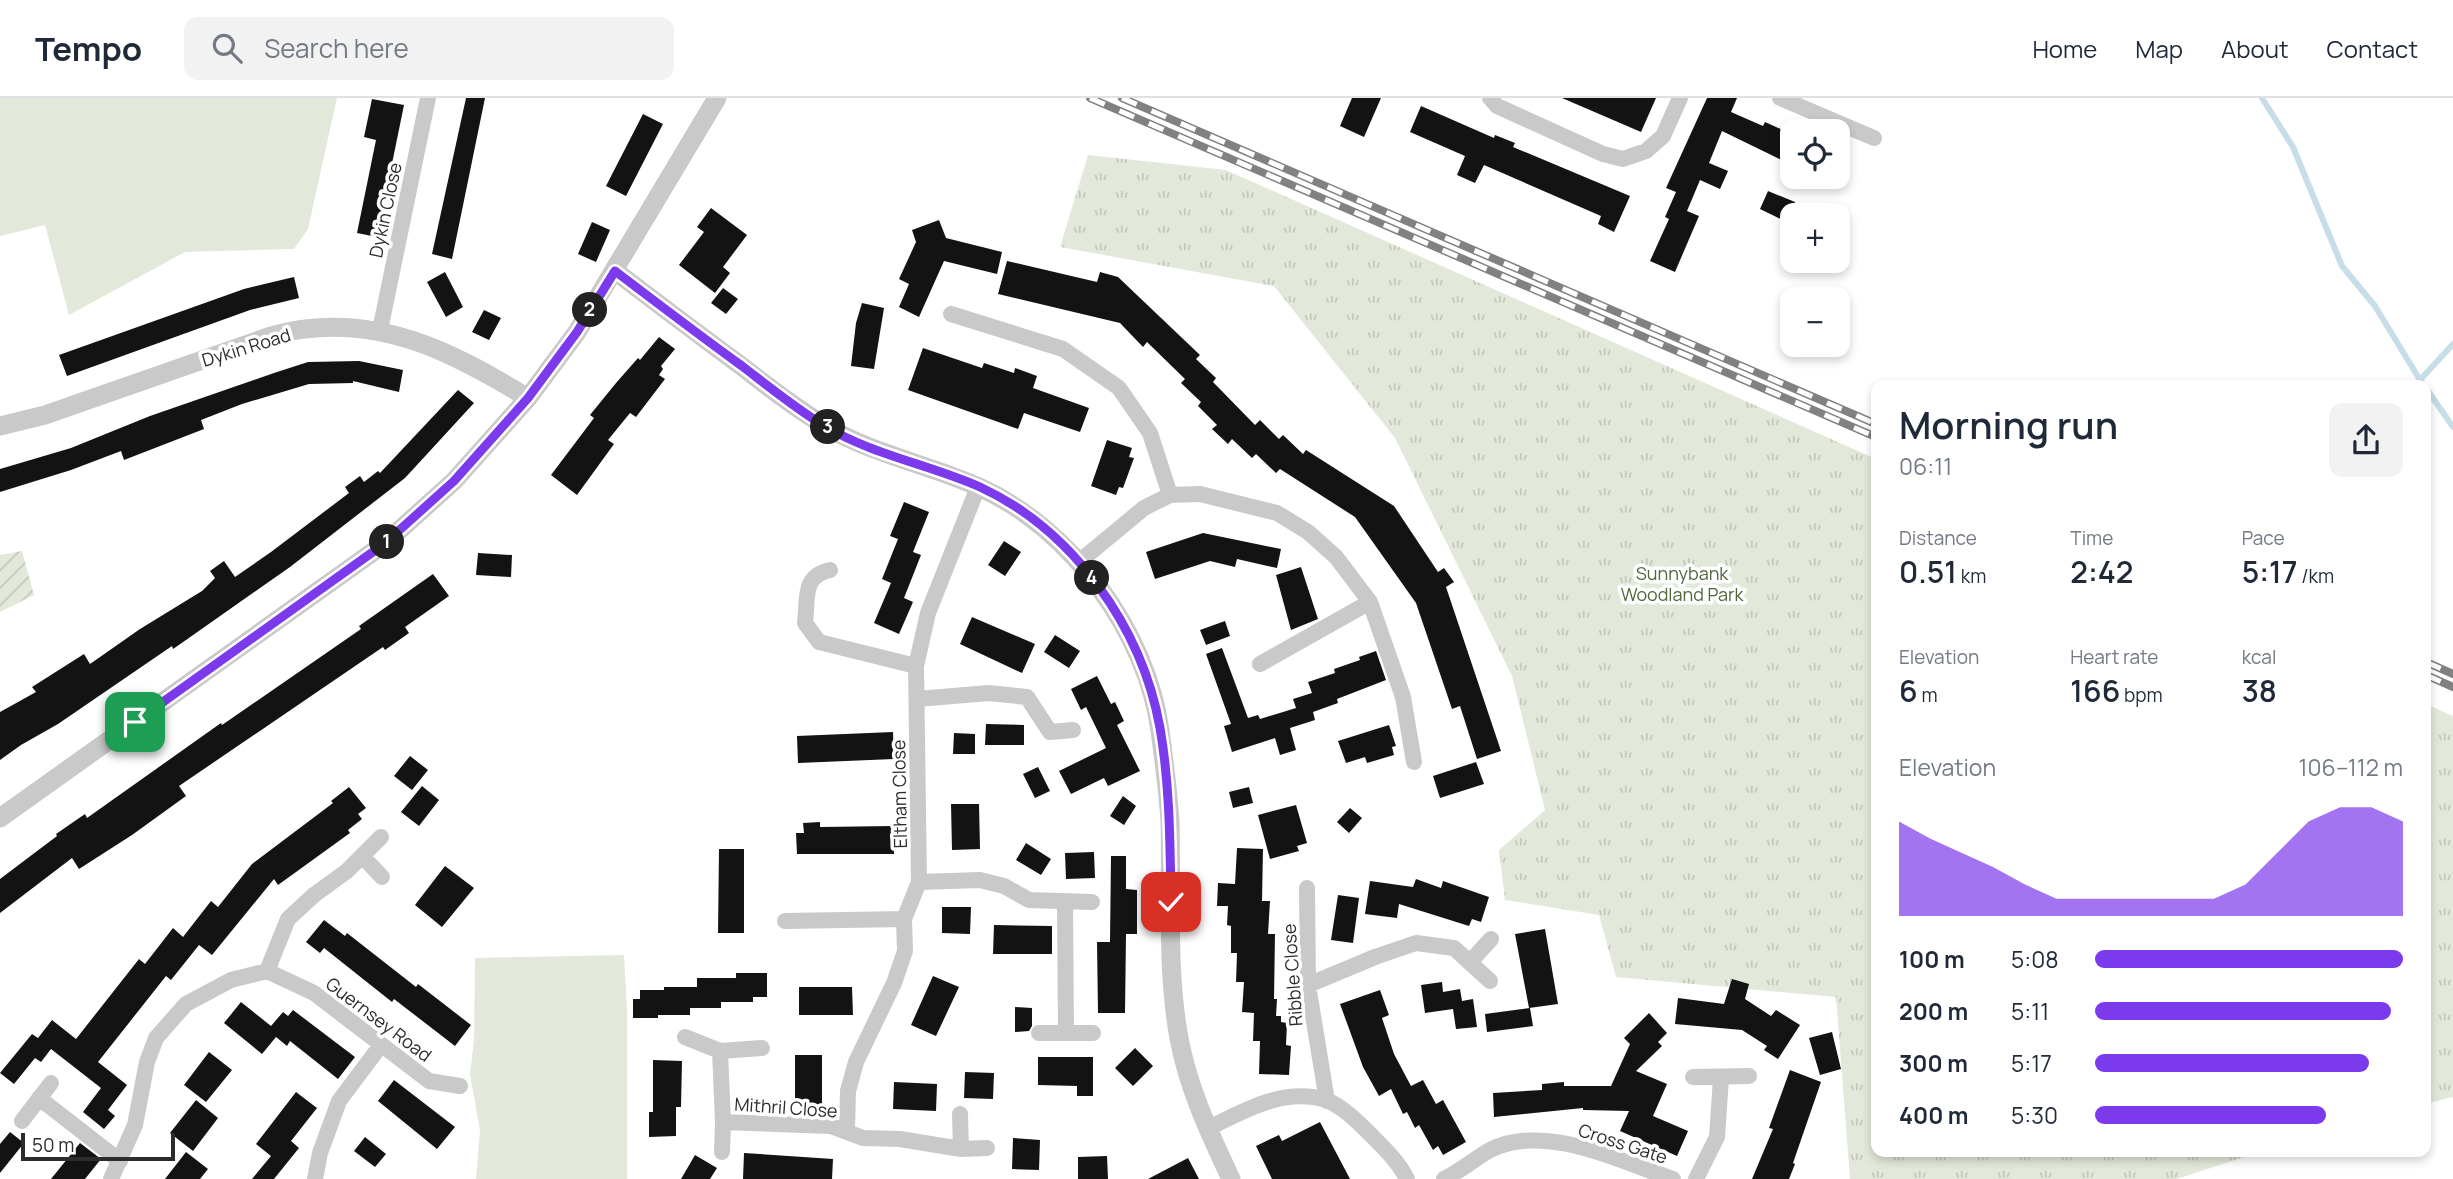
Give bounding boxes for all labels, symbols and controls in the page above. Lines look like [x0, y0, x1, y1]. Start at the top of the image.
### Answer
search box [184, 17, 674, 80]
text: Tempo [35, 26, 142, 71]
icon: search [208, 29, 246, 67]
text: Search here [264, 30, 409, 66]
text: Home [2032, 32, 2097, 65]
text: Map [2135, 32, 2183, 65]
text: About [2221, 32, 2289, 65]
text: Contact [2327, 32, 2418, 65]
map controls [1780, 119, 1850, 357]
button: locate [1780, 119, 1850, 189]
street label: Dykin Close [363, 160, 407, 260]
button: + [1780, 203, 1850, 273]
button: − [1780, 287, 1850, 357]
pin: 2 [572, 292, 608, 328]
text: 2 [584, 296, 595, 322]
street label: Dykin Road [199, 322, 293, 372]
text: Morning run [1899, 398, 2118, 450]
button: share [2329, 403, 2403, 477]
pin: 3 [810, 410, 846, 444]
text: 3 [822, 413, 833, 439]
text: 06:11 [1899, 450, 1952, 482]
pin: 1 [370, 524, 404, 560]
text: Distance [1899, 525, 1977, 551]
text: Time [2070, 525, 2113, 551]
text: Pace [2242, 525, 2285, 551]
text: 1 [382, 528, 391, 554]
text: 0.51 [1899, 551, 1957, 592]
text: 2:42 [2070, 551, 2133, 592]
text: 5:17 [2242, 551, 2297, 592]
pin: 4 [1074, 560, 1110, 596]
park label: Sunnybank Woodland Park [1621, 561, 1744, 606]
text: km [1957, 563, 1986, 589]
text: /km [2297, 563, 2334, 589]
text: 4 [1086, 564, 1097, 590]
text: Elevation [1899, 644, 1979, 670]
text: Heart rate [2070, 644, 2158, 670]
text: kcal [2242, 644, 2276, 670]
text: 6 [1899, 670, 1918, 711]
text: 166 [2070, 670, 2120, 711]
text: 38 [2242, 670, 2277, 711]
text: m [1918, 682, 1938, 708]
text: bpm [2120, 682, 2163, 708]
pin [105, 692, 165, 752]
icon: arrive [116, 703, 154, 741]
street label: Eltham Close [886, 739, 912, 849]
text: Elevation [1899, 751, 1996, 783]
text: 106–112 m [2299, 751, 2403, 783]
pin [1141, 872, 1201, 932]
icon: check [1152, 883, 1190, 921]
street label: Ribble Close [1276, 923, 1308, 1027]
text: 100 m [1899, 943, 1965, 975]
text: 5:08 [2011, 943, 2059, 975]
street label: Guernsey Road [321, 971, 437, 1067]
text: 200 m [1899, 995, 1968, 1027]
text: 5:11 [2011, 995, 2049, 1027]
text: 300 m [1899, 1047, 1968, 1079]
text: 5:17 [2011, 1047, 2052, 1079]
street label: Mithril Close [734, 1091, 838, 1123]
text: 400 m [1899, 1099, 1969, 1131]
text: 5:30 [2011, 1099, 2058, 1131]
street label: Cross Gate [1575, 1117, 1671, 1169]
scale bar [21, 1130, 175, 1162]
text: 50 m [32, 1132, 74, 1158]

